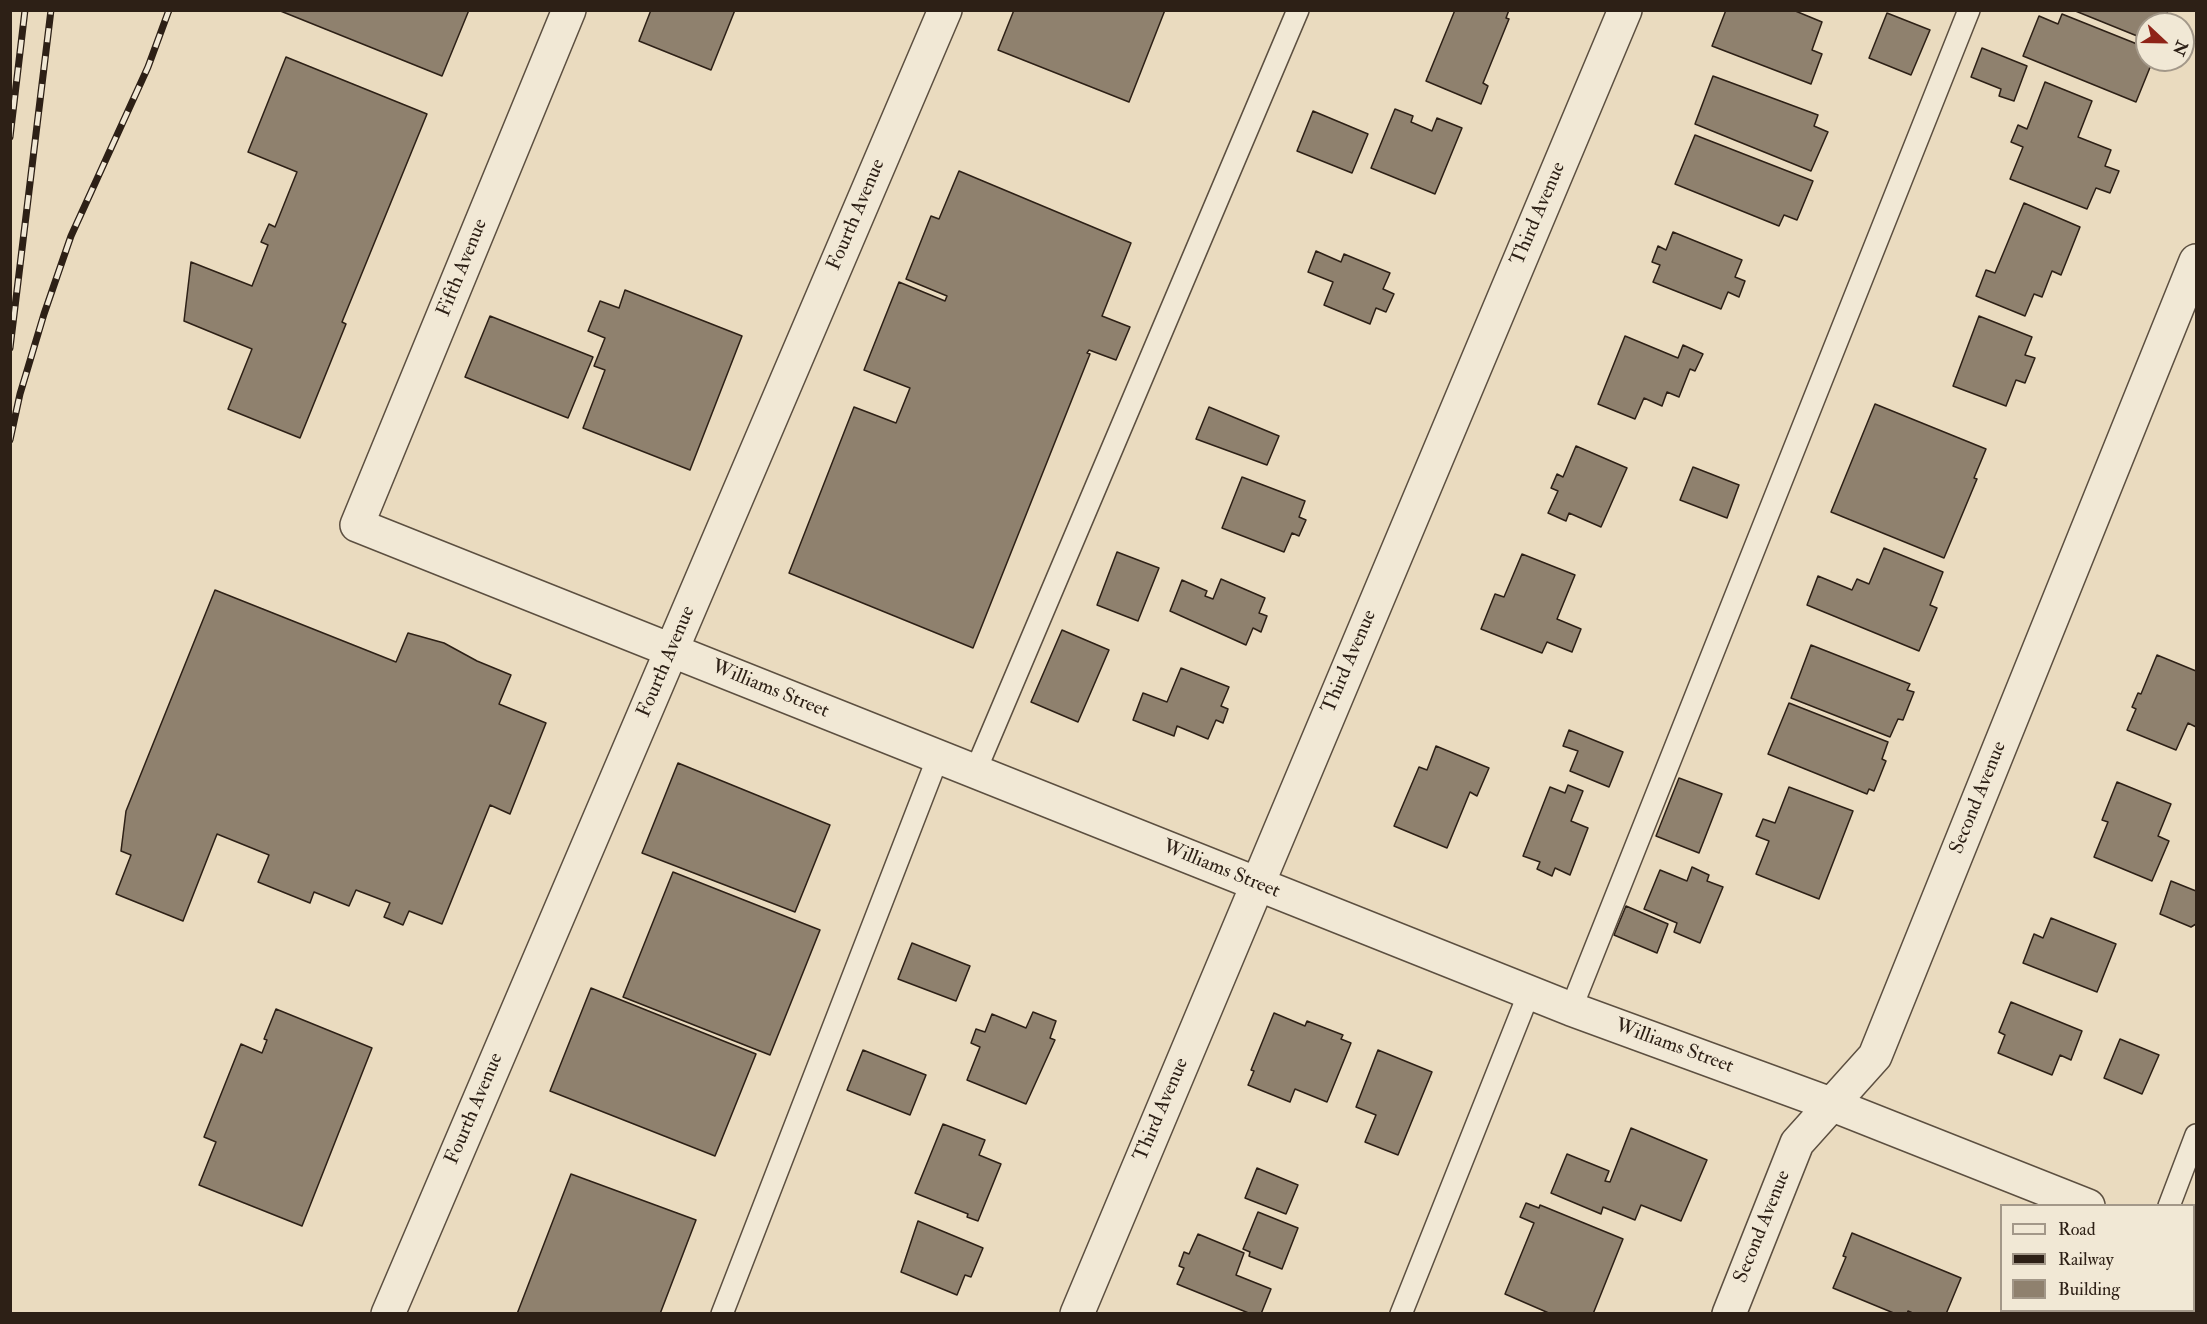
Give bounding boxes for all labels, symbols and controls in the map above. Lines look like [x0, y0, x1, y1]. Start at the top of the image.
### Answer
north arrow [2135, 12, 2195, 72]
text: N [2168, 38, 2192, 58]
street label: Fourth Avenue [823, 156, 891, 274]
street label: Third Avenue [1506, 159, 1572, 269]
street label: Fifth Avenue [433, 216, 493, 320]
street label: Fourth Avenue [633, 603, 701, 721]
street label: Third Avenue [1317, 607, 1383, 717]
street label: Williams Street [708, 656, 832, 724]
street label: Second Avenue [1946, 738, 2012, 858]
street label: Williams Street [1159, 836, 1283, 904]
street label: Williams Street [1612, 1014, 1736, 1080]
street label: Fourth Avenue [441, 1050, 509, 1168]
street label: Third Avenue [1129, 1055, 1195, 1165]
street label: Second Avenue [1730, 1167, 1796, 1287]
legend [2000, 1204, 2195, 1312]
text: Road [2058, 1218, 2096, 1241]
text: Railway [2058, 1248, 2114, 1271]
text: Building [2058, 1278, 2120, 1301]

